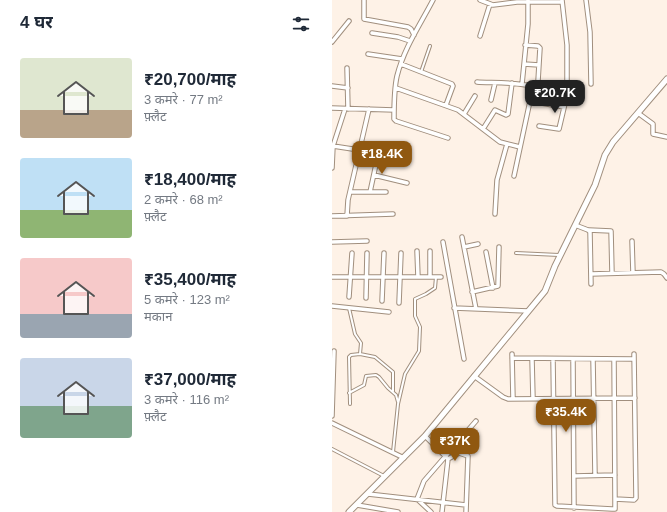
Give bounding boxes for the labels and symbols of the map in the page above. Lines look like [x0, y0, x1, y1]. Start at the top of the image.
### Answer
pin: ₹20.7K [522, 80, 588, 114]
pin: ₹18.4K [349, 141, 415, 175]
pin: ₹35.4K [533, 399, 599, 433]
pin: ₹37K [431, 428, 479, 462]

